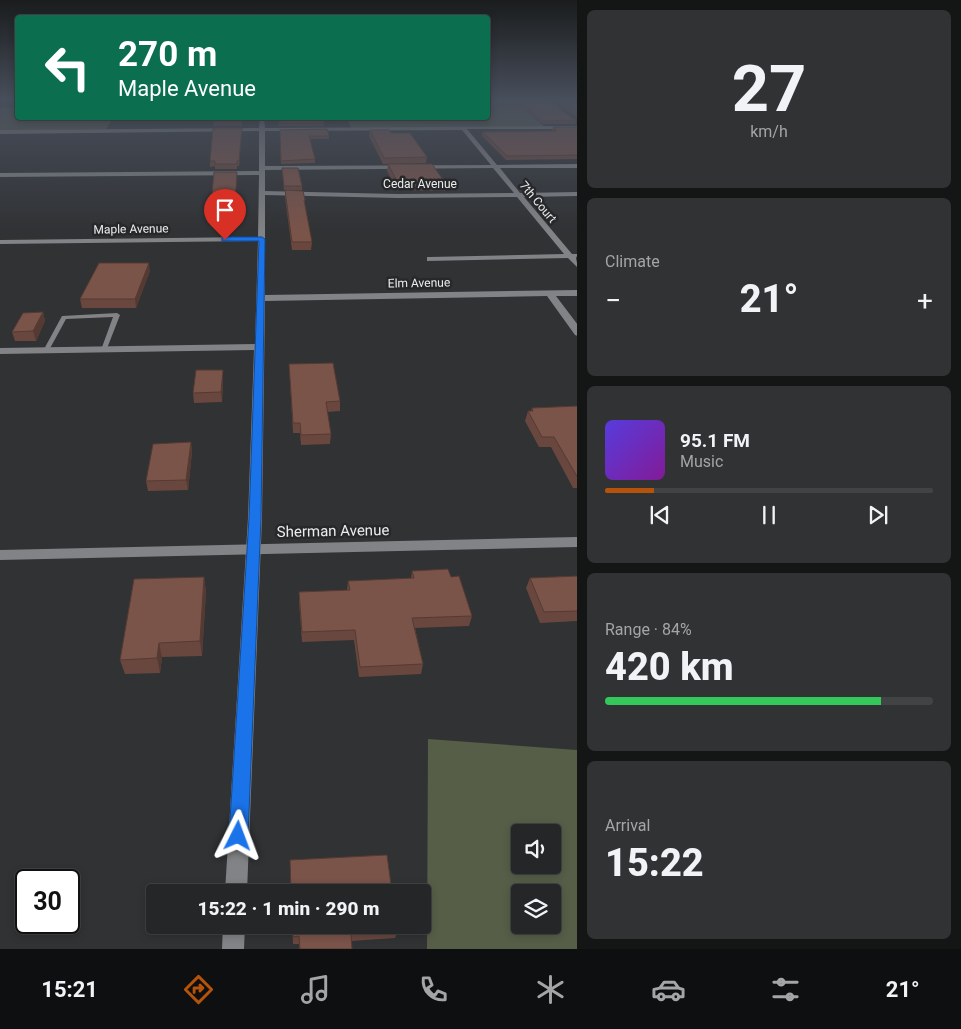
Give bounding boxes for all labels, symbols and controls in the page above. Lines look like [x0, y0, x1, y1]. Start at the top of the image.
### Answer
text: 270 m [118, 34, 217, 75]
icon: left [35, 35, 100, 100]
text: 27 [732, 51, 806, 127]
text: Maple Avenue [118, 76, 256, 101]
text: km/h [750, 122, 788, 141]
street label: Cedar Avenue [383, 177, 457, 191]
street label: 7th Court [517, 178, 559, 226]
pin [204, 189, 246, 240]
icon: arrive [211, 196, 239, 224]
street label: Maple Avenue [93, 221, 169, 237]
text: Climate [605, 252, 660, 271]
street label: Elm Avenue [388, 275, 450, 291]
text: 21° [740, 277, 798, 321]
text: − [605, 284, 621, 317]
text: + [917, 284, 933, 317]
text: 95.1 FM [680, 429, 750, 452]
text: Music [680, 452, 723, 471]
icon: previous [646, 501, 674, 529]
icon: pause [755, 501, 783, 529]
icon: next [864, 501, 892, 529]
street label: Sherman Avenue [277, 521, 389, 541]
text: Range · 84% [605, 620, 692, 639]
text: 420 km [605, 645, 734, 689]
position arrow [211, 809, 263, 861]
text: Arrival [605, 816, 650, 835]
map controls [511, 824, 561, 934]
button: sound [511, 824, 561, 874]
text: 15:22 [605, 841, 704, 885]
speed limit sign: 30 [15, 869, 80, 934]
button: layers [511, 884, 561, 934]
text: 15:22 · 1 min · 290 m [197, 897, 380, 920]
icon: directions [181, 972, 216, 1007]
icon: music [298, 972, 333, 1007]
icon: phone [416, 972, 451, 1007]
icon: climate [533, 972, 568, 1007]
icon: car [651, 972, 686, 1007]
icon: filters [768, 972, 803, 1007]
text: 15:21 [41, 977, 98, 1002]
text: 21° [886, 977, 920, 1002]

